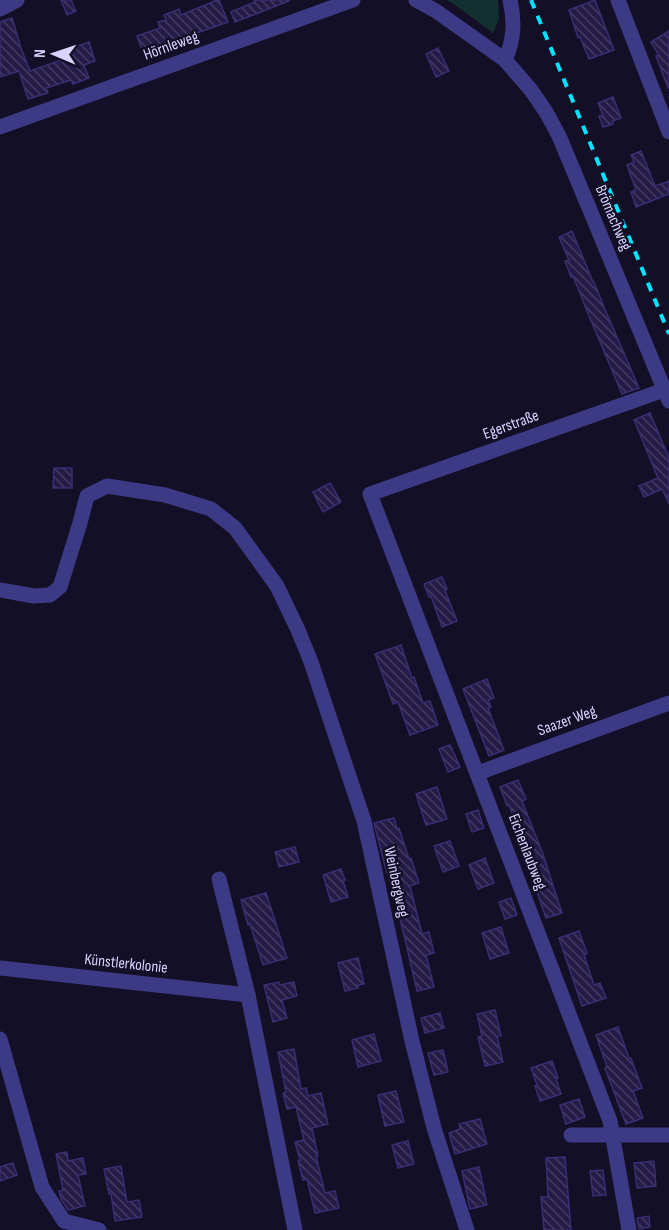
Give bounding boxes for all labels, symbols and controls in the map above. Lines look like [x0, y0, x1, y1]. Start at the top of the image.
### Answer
north arrow [24, 24, 84, 84]
street label: Hörnleweg [141, 27, 201, 65]
text: N [31, 49, 50, 58]
street label: Brömachweg [591, 182, 635, 254]
street label: Egerstraße [481, 406, 541, 444]
street label: Saazer Weg [535, 702, 599, 740]
street label: Eichenlaubweg [504, 811, 550, 893]
street label: Weinbergweg [379, 845, 413, 919]
street label: Künstlerkolonie [83, 950, 169, 978]

